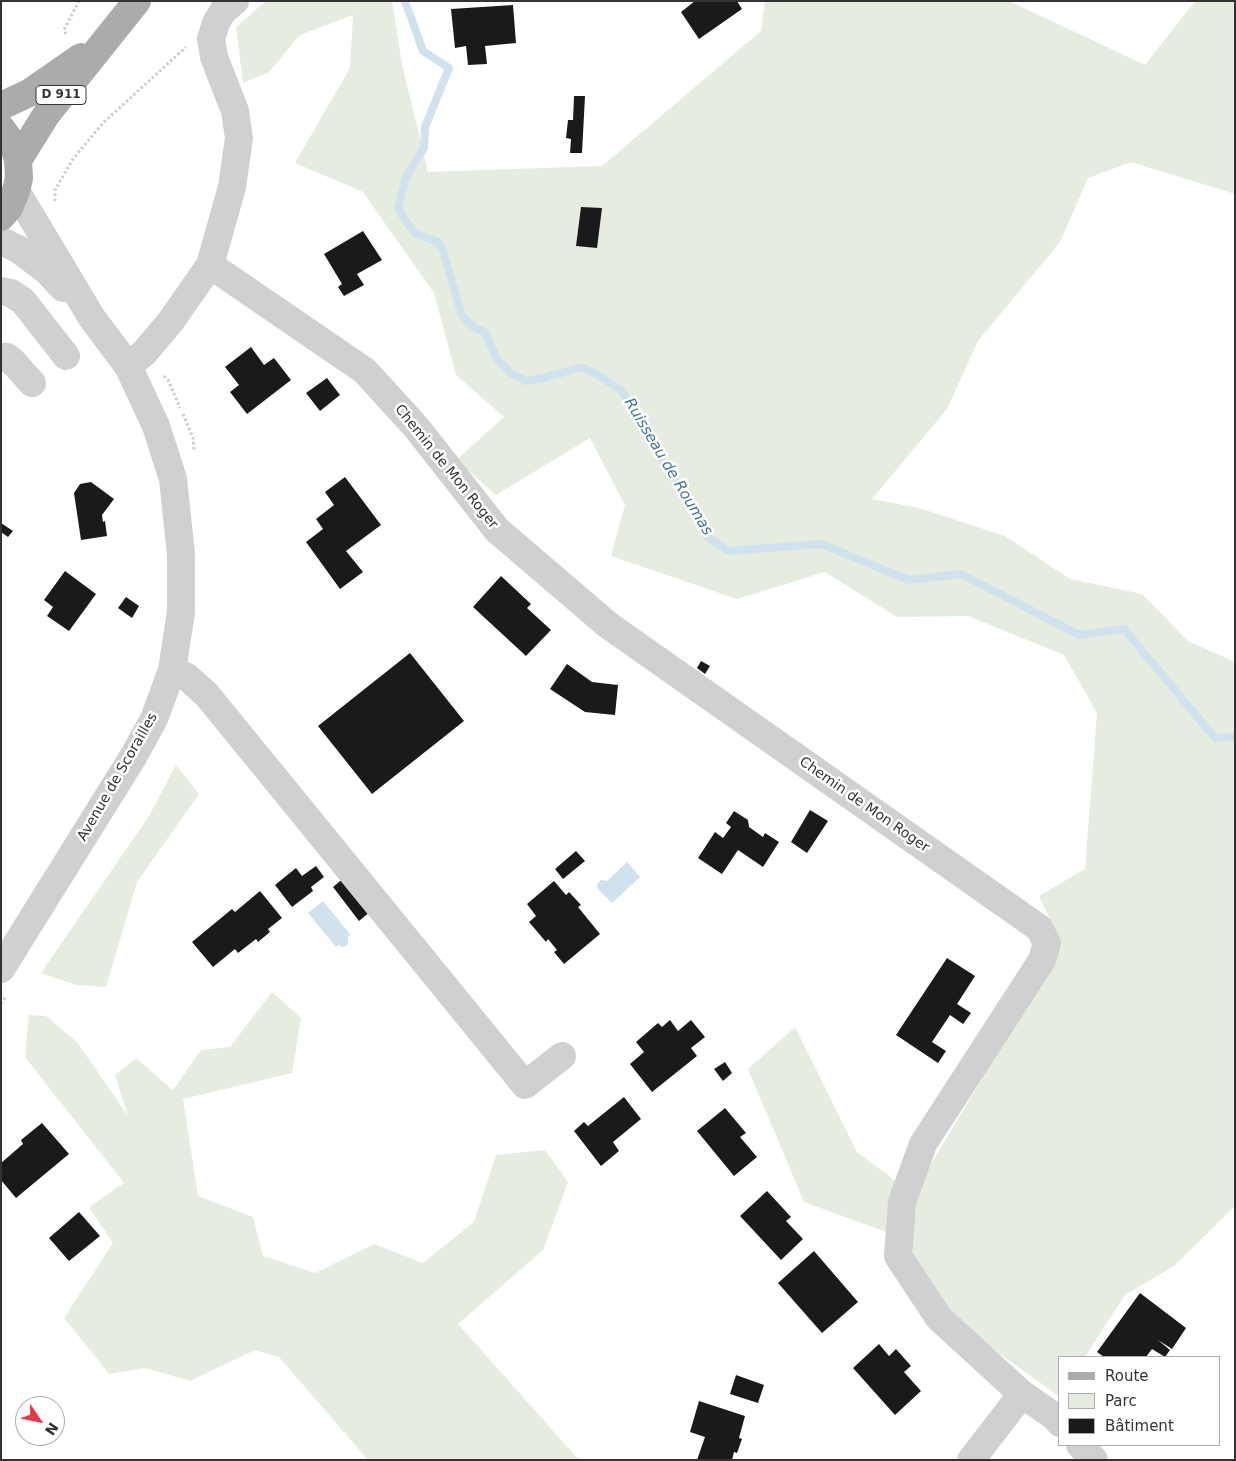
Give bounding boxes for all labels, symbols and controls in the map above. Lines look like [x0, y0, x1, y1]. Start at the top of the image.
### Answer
road number: D 911 [36, 86, 86, 104]
water label: Ruisseau de Roumas [620, 395, 716, 539]
street label: Chemin de Mon Roger [391, 402, 501, 532]
street label: Avenue de Scorailles [74, 710, 162, 844]
street label: Chemin de Mon Roger [796, 754, 932, 856]
legend [1058, 1356, 1221, 1446]
text: Route [1105, 1367, 1149, 1385]
text: Parc [1105, 1392, 1137, 1410]
north arrow [15, 1396, 65, 1446]
text: Bâtiment [1105, 1417, 1174, 1435]
text: N [42, 1419, 62, 1438]

